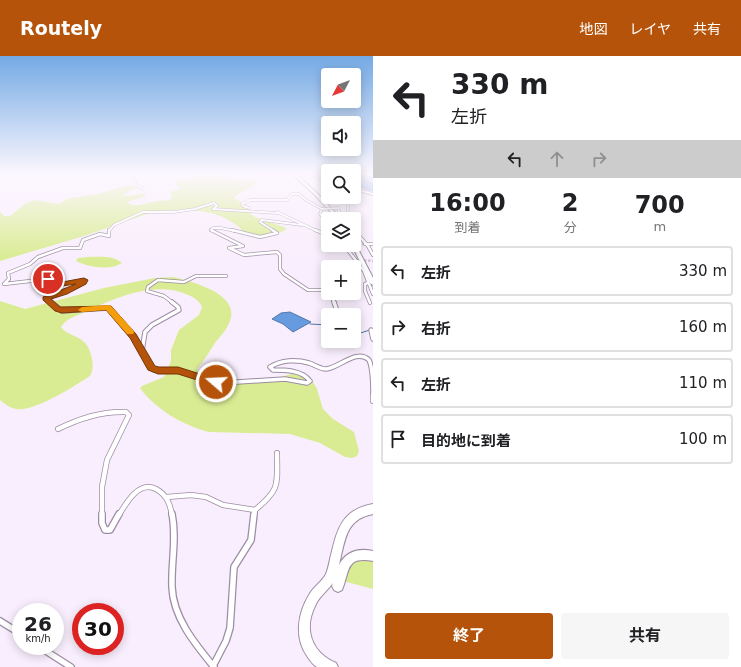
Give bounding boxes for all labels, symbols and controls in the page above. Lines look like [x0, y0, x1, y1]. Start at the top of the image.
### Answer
text: Routely [20, 17, 102, 39]
text: 地図 [579, 21, 607, 37]
text: レイヤ [629, 21, 671, 37]
text: 共有 [693, 21, 721, 37]
north arrow [321, 68, 361, 108]
map controls [321, 68, 361, 348]
text: 330 m [451, 68, 548, 101]
icon: left [385, 72, 437, 124]
text: 左折 [451, 106, 487, 127]
button: sound [321, 116, 361, 156]
icon: left [504, 148, 526, 170]
icon: ahead [546, 148, 568, 170]
icon: right [588, 148, 610, 170]
button: search [321, 164, 361, 204]
text: 16:00 [429, 189, 506, 217]
text: 2 [562, 189, 578, 217]
text: 700 [635, 191, 685, 219]
button: layers [321, 212, 361, 252]
text: m [653, 219, 666, 234]
text: 到着 [454, 220, 480, 235]
text: 分 [564, 220, 577, 235]
button: + [321, 260, 361, 300]
icon: left [387, 260, 409, 282]
pin [31, 262, 65, 296]
text: 330 m [679, 262, 727, 280]
text: 左折 [421, 264, 451, 282]
icon: arrive [37, 268, 59, 290]
button: − [321, 308, 361, 348]
icon: right [387, 316, 409, 338]
text: 160 m [679, 318, 727, 336]
text: 右折 [421, 320, 451, 338]
position arrow [195, 361, 237, 403]
icon: left [387, 372, 409, 394]
text: 110 m [679, 374, 727, 392]
text: 左折 [421, 376, 451, 394]
icon: arrive [387, 428, 409, 450]
text: 100 m [679, 430, 727, 448]
text: 目的地に到着 [421, 432, 511, 450]
speed limit sign: 30 [72, 603, 124, 655]
text: 26 [24, 612, 52, 636]
button: 終了 [385, 613, 553, 659]
button: 共有 [561, 613, 729, 659]
text: km/h [25, 633, 51, 644]

